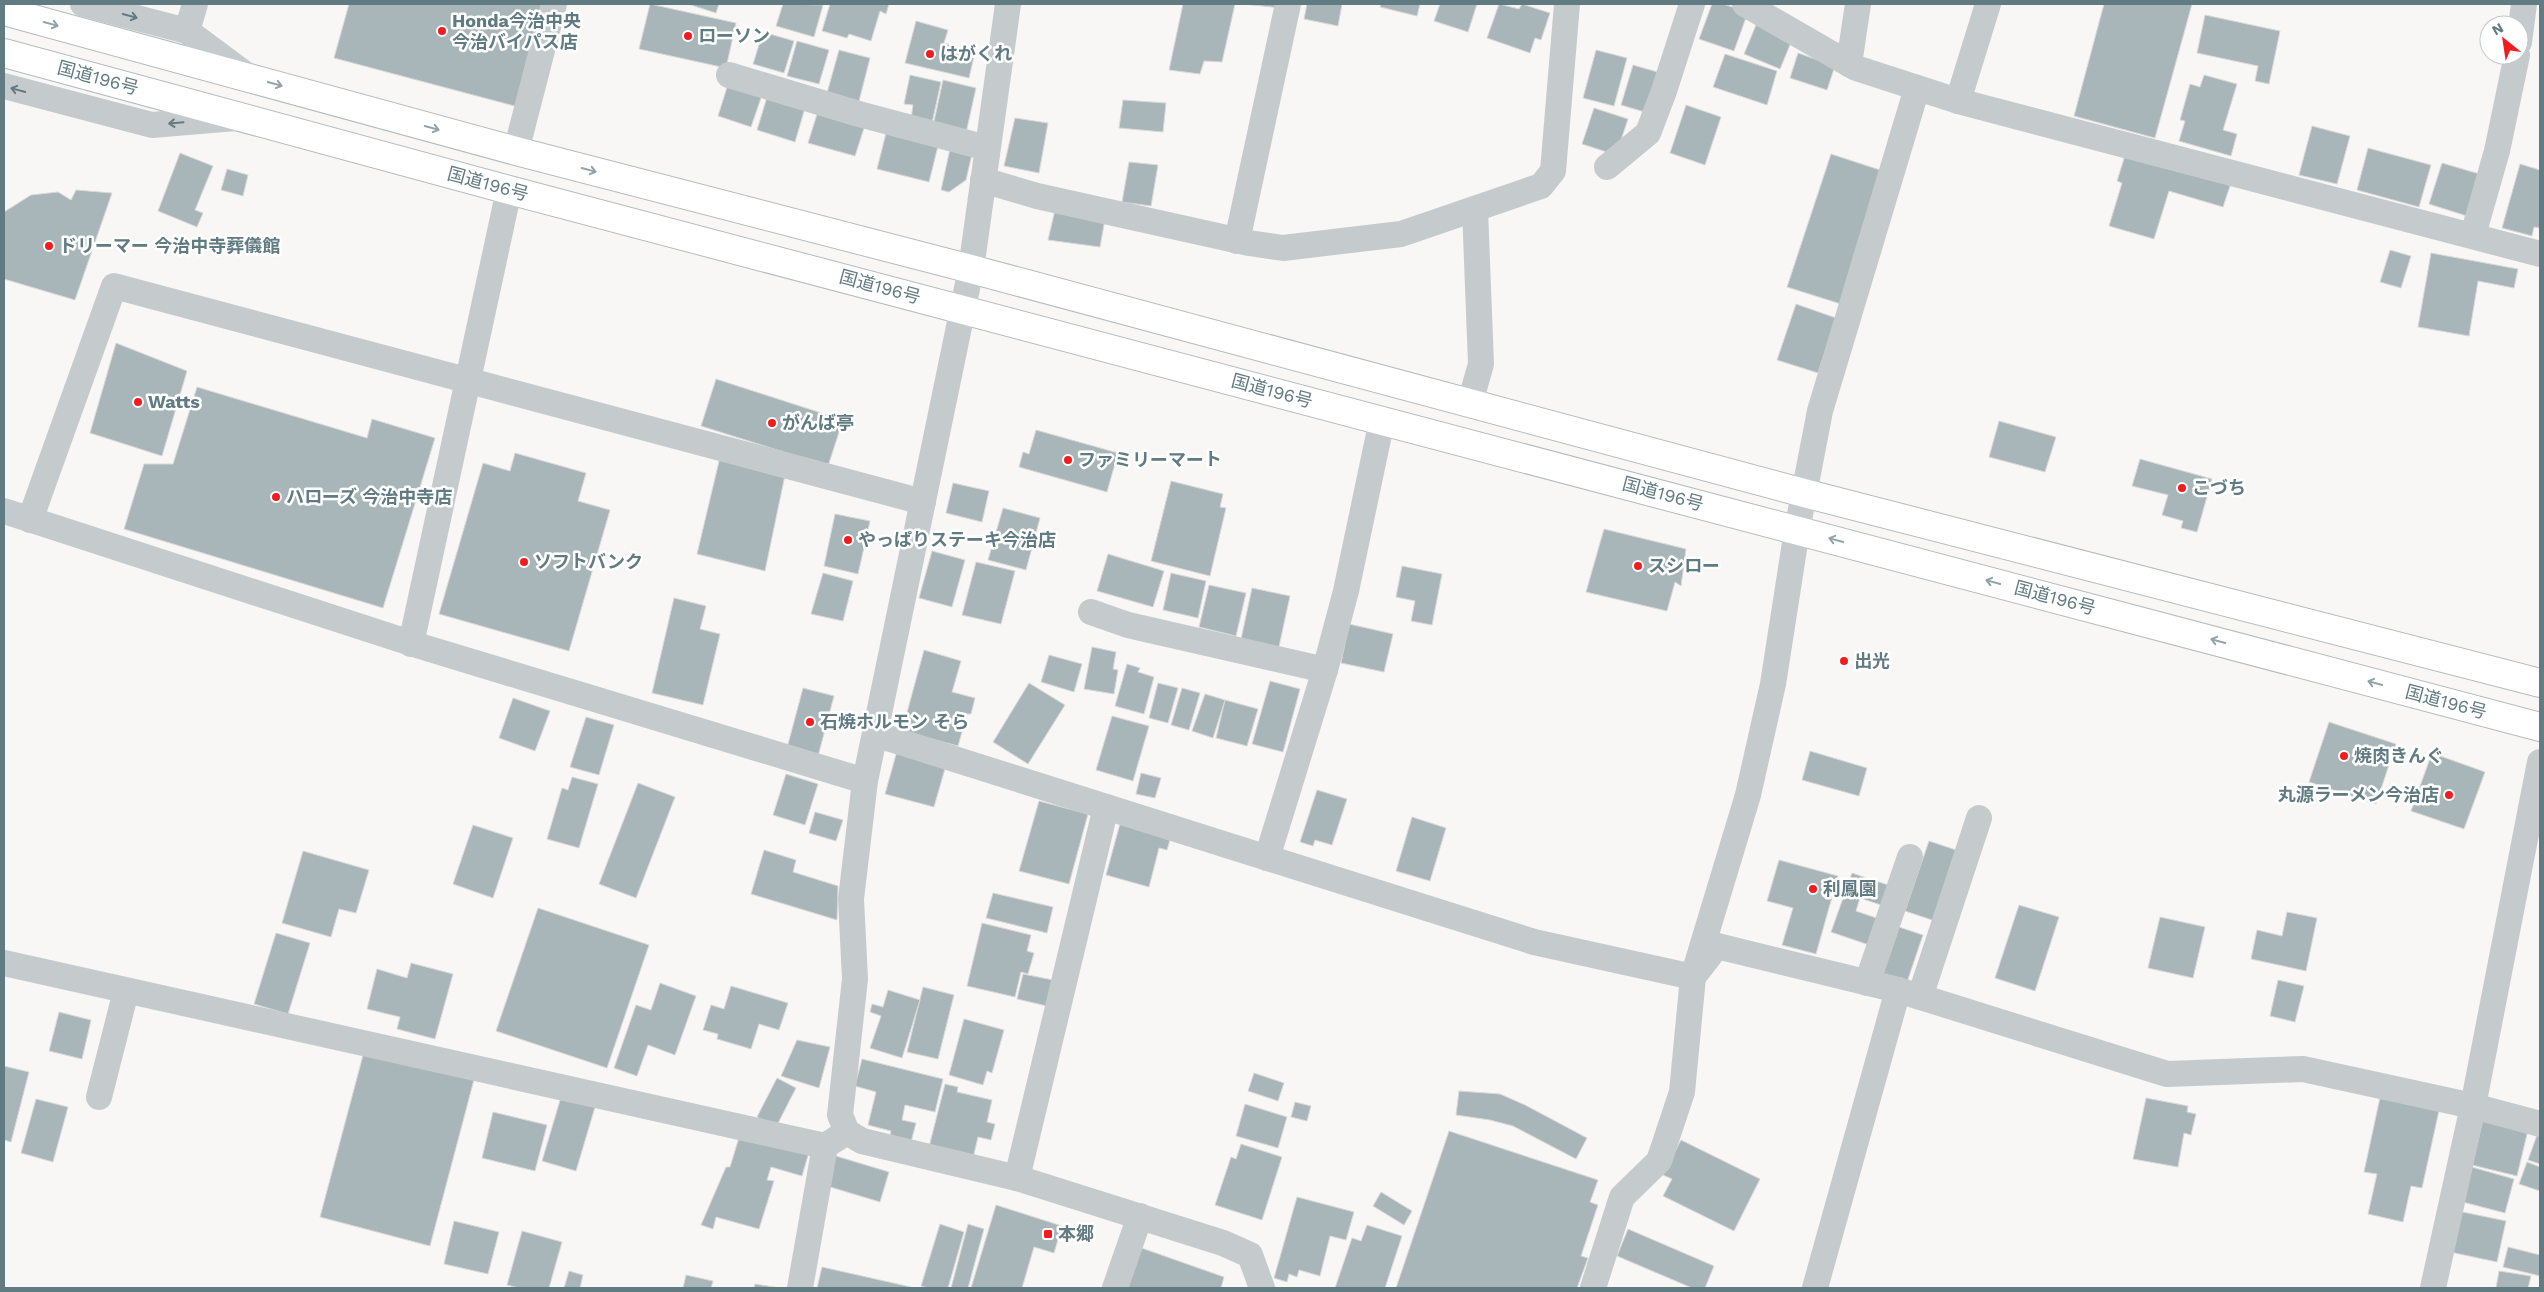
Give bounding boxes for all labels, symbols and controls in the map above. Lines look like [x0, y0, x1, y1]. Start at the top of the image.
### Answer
place label: Honda今治中央 今治バイパス店 [452, 10, 581, 52]
one-way arrow [122, 12, 138, 21]
north arrow [2479, 15, 2529, 65]
one-way arrow [42, 19, 58, 29]
text: N [2489, 19, 2506, 38]
marker: Honda今治中央 今治バイパス店 [436, 25, 448, 37]
place label: ローソン [698, 25, 770, 46]
marker: ローソン [682, 30, 694, 42]
place label: はがくれ [940, 43, 1012, 64]
marker: はがくれ [924, 48, 936, 60]
street label: 国道196号 [55, 57, 141, 98]
one-way arrow [267, 80, 283, 90]
one-way arrow [11, 84, 27, 94]
one-way arrow [168, 118, 184, 128]
one-way arrow [423, 123, 439, 133]
street label: 国道196号 [445, 163, 531, 204]
one-way arrow [580, 165, 596, 175]
place label: ドリーマー 今治中寺葬儀館 [59, 235, 280, 256]
marker: ドリーマー 今治中寺葬儀館 [43, 240, 55, 252]
street label: 国道196号 [837, 266, 923, 307]
street label: 国道196号 [1229, 370, 1315, 411]
place label: Watts [148, 391, 200, 412]
marker: Watts [132, 396, 144, 408]
place label: がんば亭 [782, 412, 854, 433]
marker: がんば亭 [766, 417, 778, 429]
place label: ファミリーマート [1078, 449, 1222, 470]
marker: ファミリーマート [1062, 454, 1074, 466]
street label: 国道196号 [1620, 473, 1706, 514]
place label: こづち [2192, 477, 2246, 498]
marker: こづち [2176, 482, 2188, 494]
place label: ハローズ 今治中寺店 [286, 486, 452, 507]
marker: ハローズ 今治中寺店 [270, 491, 282, 503]
place label: やっぱりステーキ今治店 [858, 529, 1056, 550]
marker: やっぱりステーキ今治店 [842, 534, 854, 546]
one-way arrow [1828, 535, 1844, 544]
place label: ソフトバンク [534, 551, 643, 572]
place label: スシロー [1648, 555, 1720, 576]
marker: ソフトバンク [518, 556, 530, 568]
marker: スシロー [1632, 560, 1644, 572]
one-way arrow [1985, 577, 2001, 586]
street label: 国道196号 [2012, 577, 2098, 618]
one-way arrow [2210, 636, 2226, 646]
place label: 出光 [1854, 650, 1890, 671]
marker: 出光 [1838, 655, 1850, 667]
one-way arrow [2367, 678, 2383, 687]
street label: 国道196号 [2403, 681, 2489, 722]
place label: 石焼ホルモン そら [820, 711, 969, 732]
marker: 石焼ホルモン そら [804, 716, 816, 728]
place label: 焼肉きんぐ [2354, 745, 2444, 766]
marker: 焼肉きんぐ [2338, 750, 2350, 762]
place label: 丸源ラーメン今治店 [2278, 784, 2439, 805]
marker: 丸源ラーメン今治店 [2443, 789, 2455, 801]
place label: 利鳳園 [1823, 878, 1877, 899]
marker: 利鳳園 [1807, 883, 1819, 895]
place label: 本郷 [1058, 1223, 1094, 1244]
marker: 本郷 [1042, 1228, 1054, 1240]

